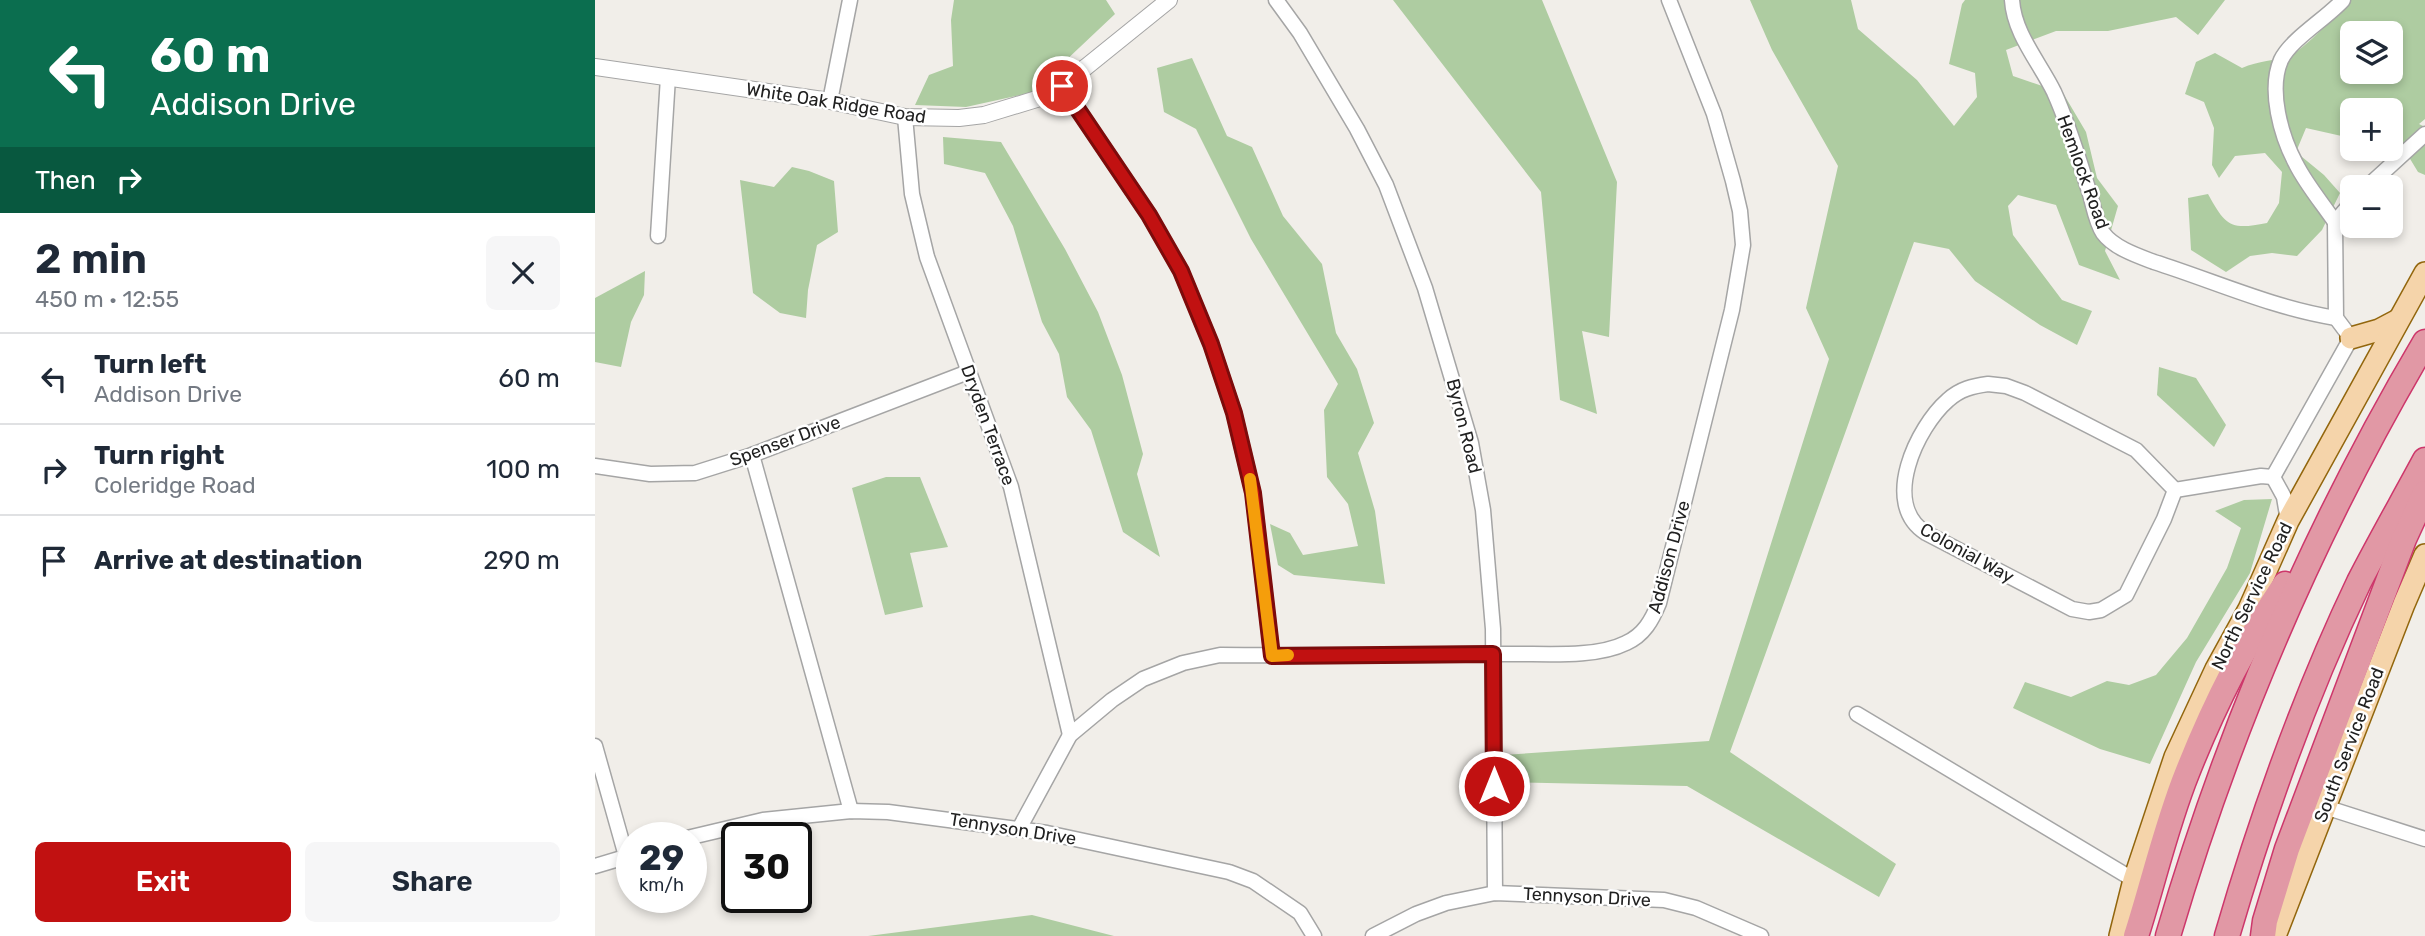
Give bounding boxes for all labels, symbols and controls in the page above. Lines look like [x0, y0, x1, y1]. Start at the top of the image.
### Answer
map controls [2340, 21, 2403, 238]
button: layers [2340, 21, 2403, 84]
text: 60 m [150, 26, 271, 84]
icon: left [35, 28, 126, 119]
pin [1032, 56, 1092, 116]
icon: arrive [1043, 67, 1081, 105]
street label: White Oak Ridge Road [745, 78, 927, 128]
text: Addison Drive [150, 85, 356, 123]
button: + [2340, 98, 2403, 161]
street label: Hemlock Road [2052, 112, 2114, 232]
icon: right [110, 161, 148, 199]
text: Then [35, 165, 96, 196]
button: − [2340, 175, 2403, 238]
text: 2 min [35, 234, 147, 284]
button: close [486, 236, 560, 310]
text: 450 m · 12:55 [35, 285, 179, 313]
text: Turn left [94, 349, 206, 380]
icon: left [35, 360, 73, 398]
street label: Dryden Terrace [956, 362, 1020, 488]
text: 60 m [498, 363, 560, 394]
street label: Byron Road [1442, 376, 1486, 476]
text: Addison Drive [94, 380, 242, 408]
street label: Spenser Drive [727, 411, 843, 471]
text: Turn right [94, 440, 224, 471]
icon: right [35, 451, 73, 489]
text: 100 m [486, 454, 560, 485]
text: Coleridge Road [94, 471, 256, 499]
street label: Addison Drive [1643, 498, 1695, 616]
street label: Colonial Way [1916, 518, 2018, 588]
street label: North Service Road [2207, 519, 2297, 673]
icon: arrive [35, 542, 73, 580]
text: Arrive at destination [94, 545, 362, 576]
text: 290 m [483, 545, 560, 576]
street label: South Service Road [2309, 664, 2389, 826]
position arrow [1457, 749, 1531, 823]
street label: Tennyson Drive [948, 808, 1078, 850]
speed limit sign: 30 [721, 822, 812, 913]
text: 29 [639, 837, 684, 879]
button: Exit [35, 842, 291, 922]
button: Share [305, 842, 560, 922]
text: km/h [639, 874, 684, 896]
street label: Tennyson Drive [1522, 883, 1652, 911]

